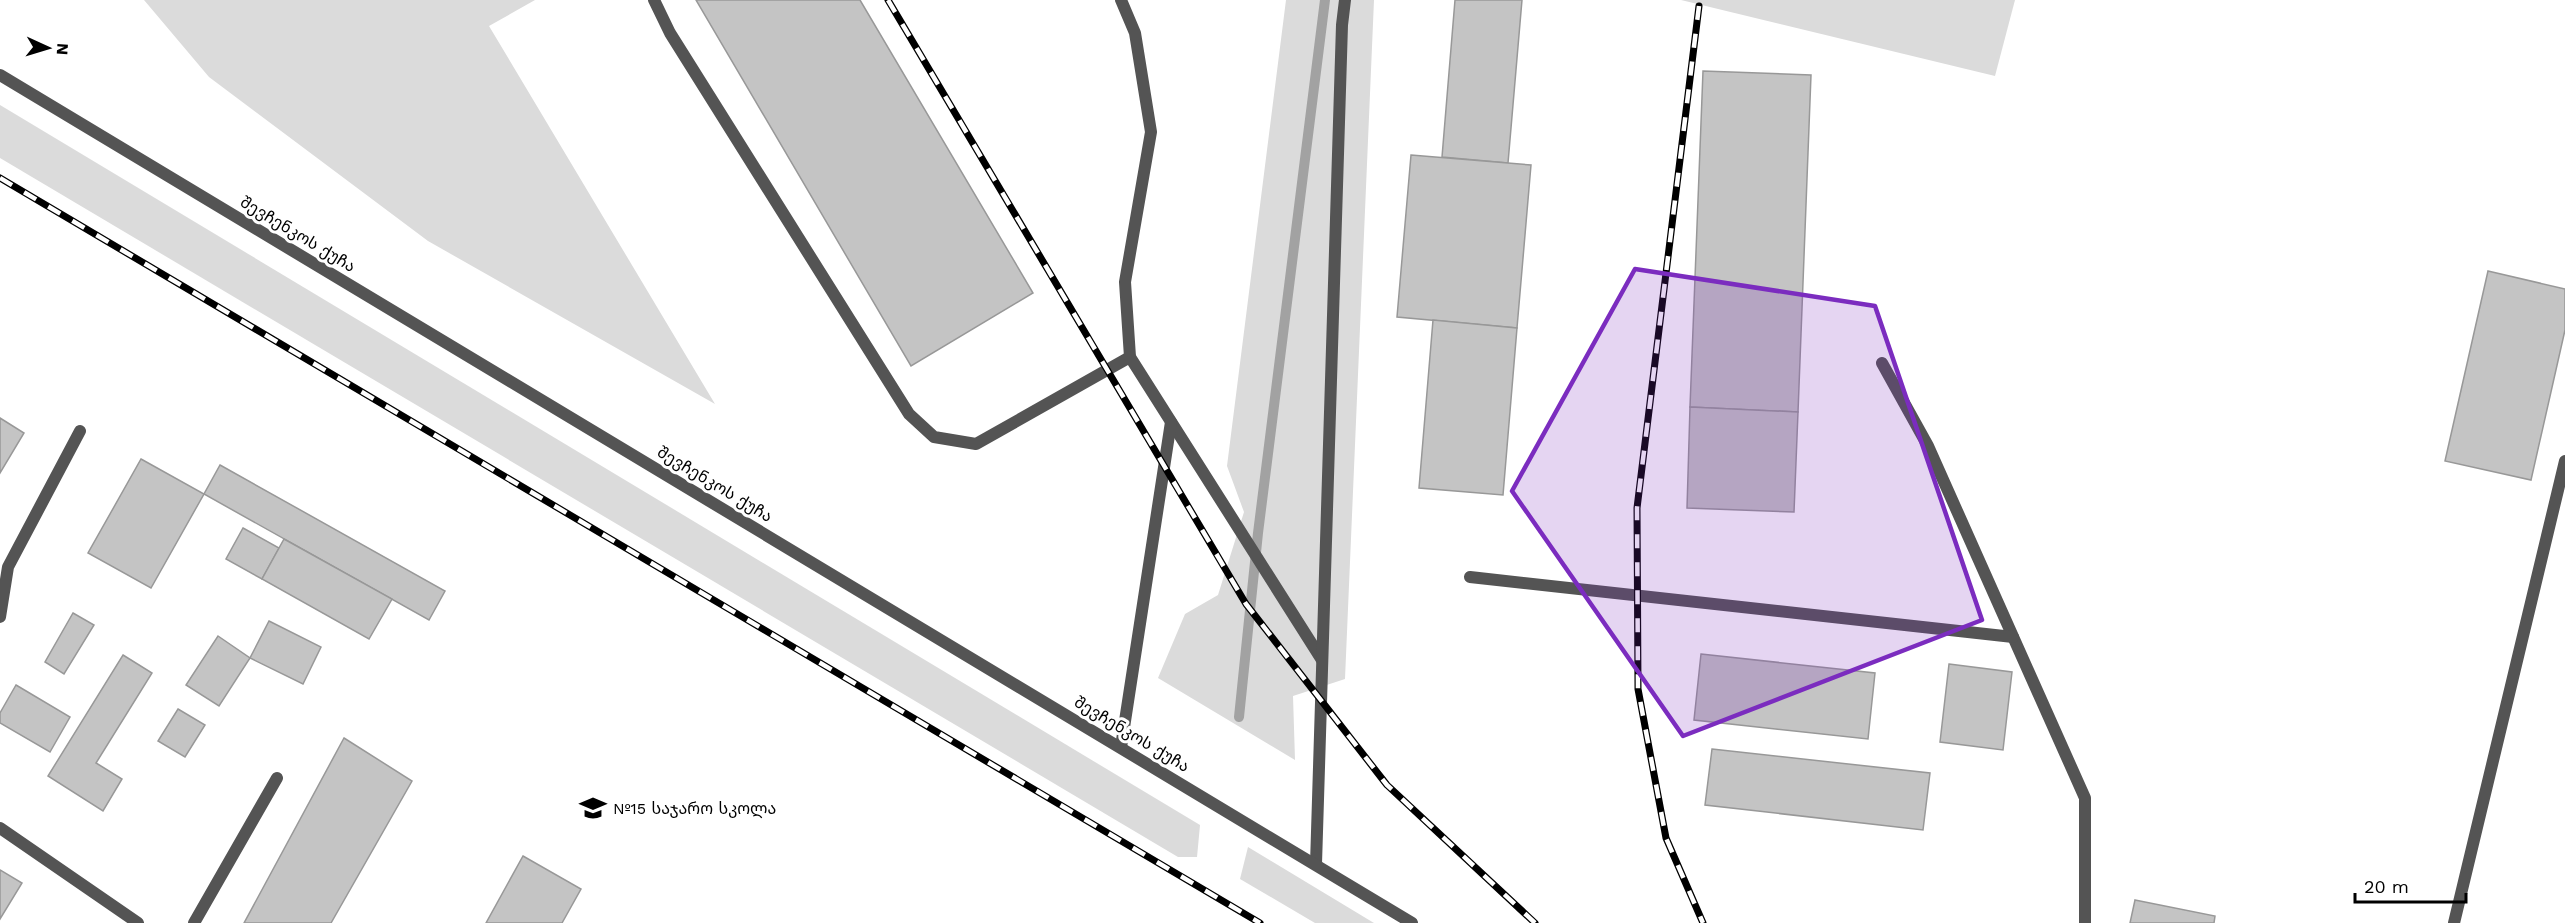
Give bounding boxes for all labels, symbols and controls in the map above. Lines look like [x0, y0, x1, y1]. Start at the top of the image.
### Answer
north arrow [18, 18, 78, 78]
text: N [53, 42, 72, 56]
street label: შევჩენკოს ქუჩა [237, 192, 359, 276]
street label: შევჩენკოს ქუჩა [654, 442, 776, 526]
street label: შევჩენკოს ქუჩა [1071, 692, 1193, 776]
school or university icon: №15 საჯარო სკოლა [578, 793, 608, 823]
place label: №15 საჯარო სკოლა [613, 799, 776, 819]
scale bar [2355, 866, 2466, 904]
text: 20 m [2364, 876, 2409, 897]

